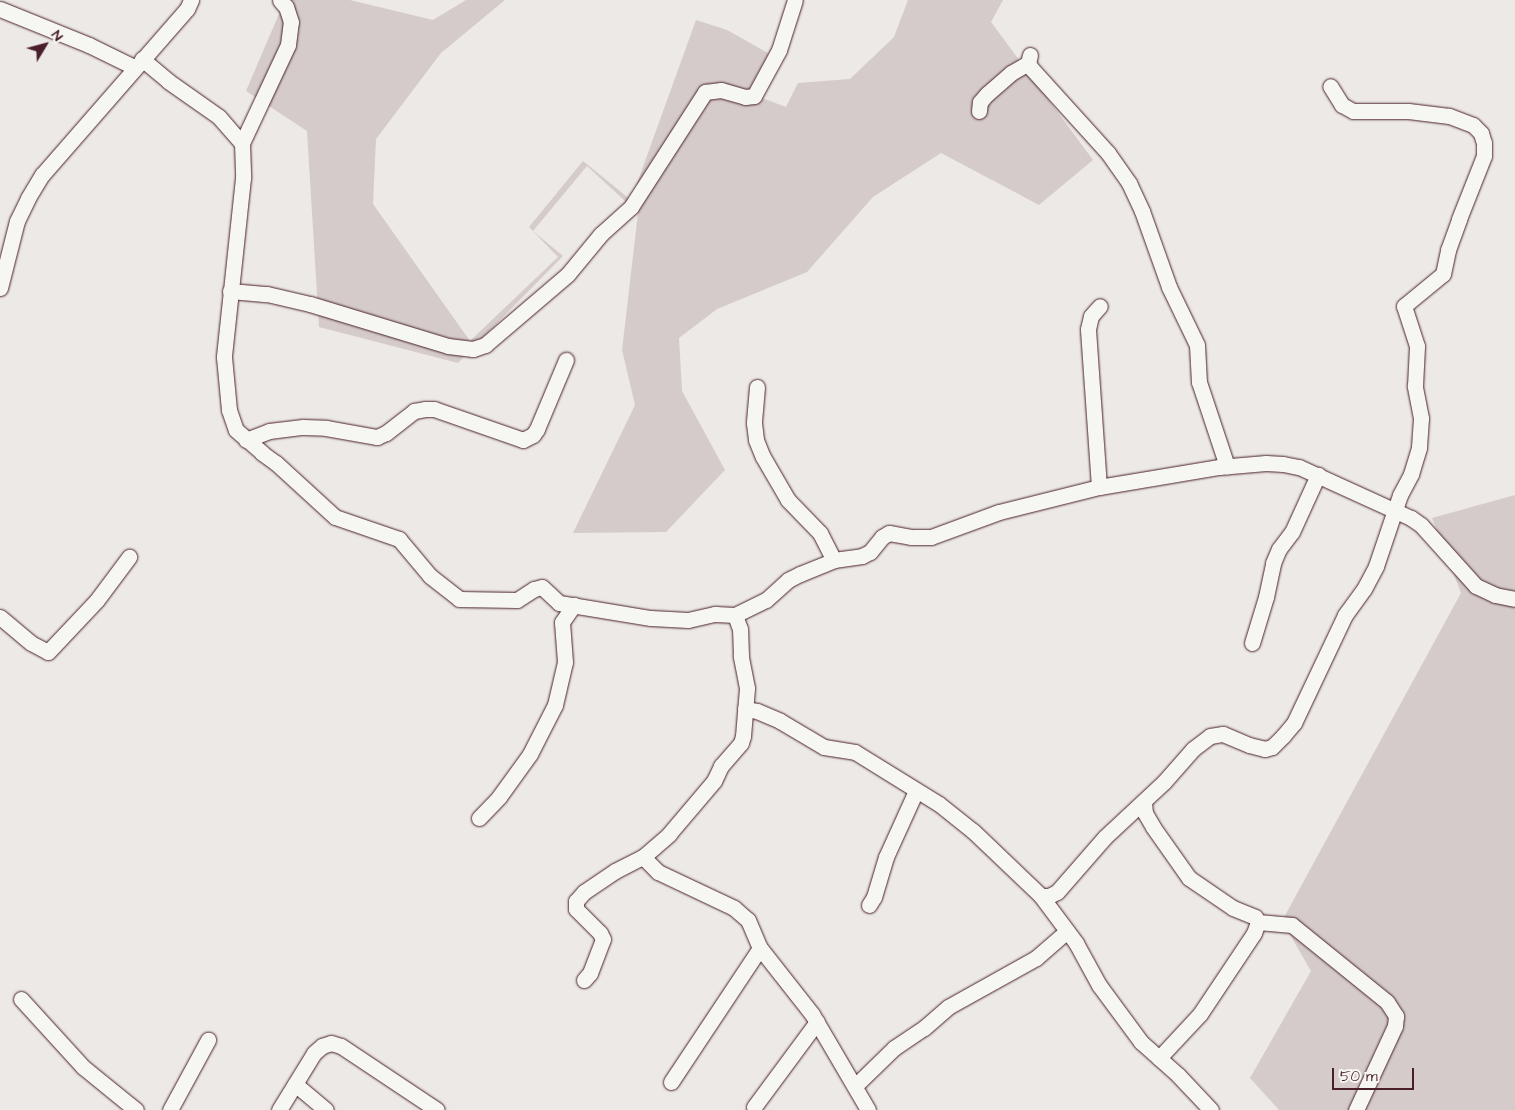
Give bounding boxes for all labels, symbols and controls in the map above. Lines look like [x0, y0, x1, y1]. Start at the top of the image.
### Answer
north arrow [20, 20, 70, 70]
text: N [46, 26, 68, 45]
scale bar [1335, 1058, 1418, 1090]
text: 50 m [1340, 1066, 1378, 1087]

